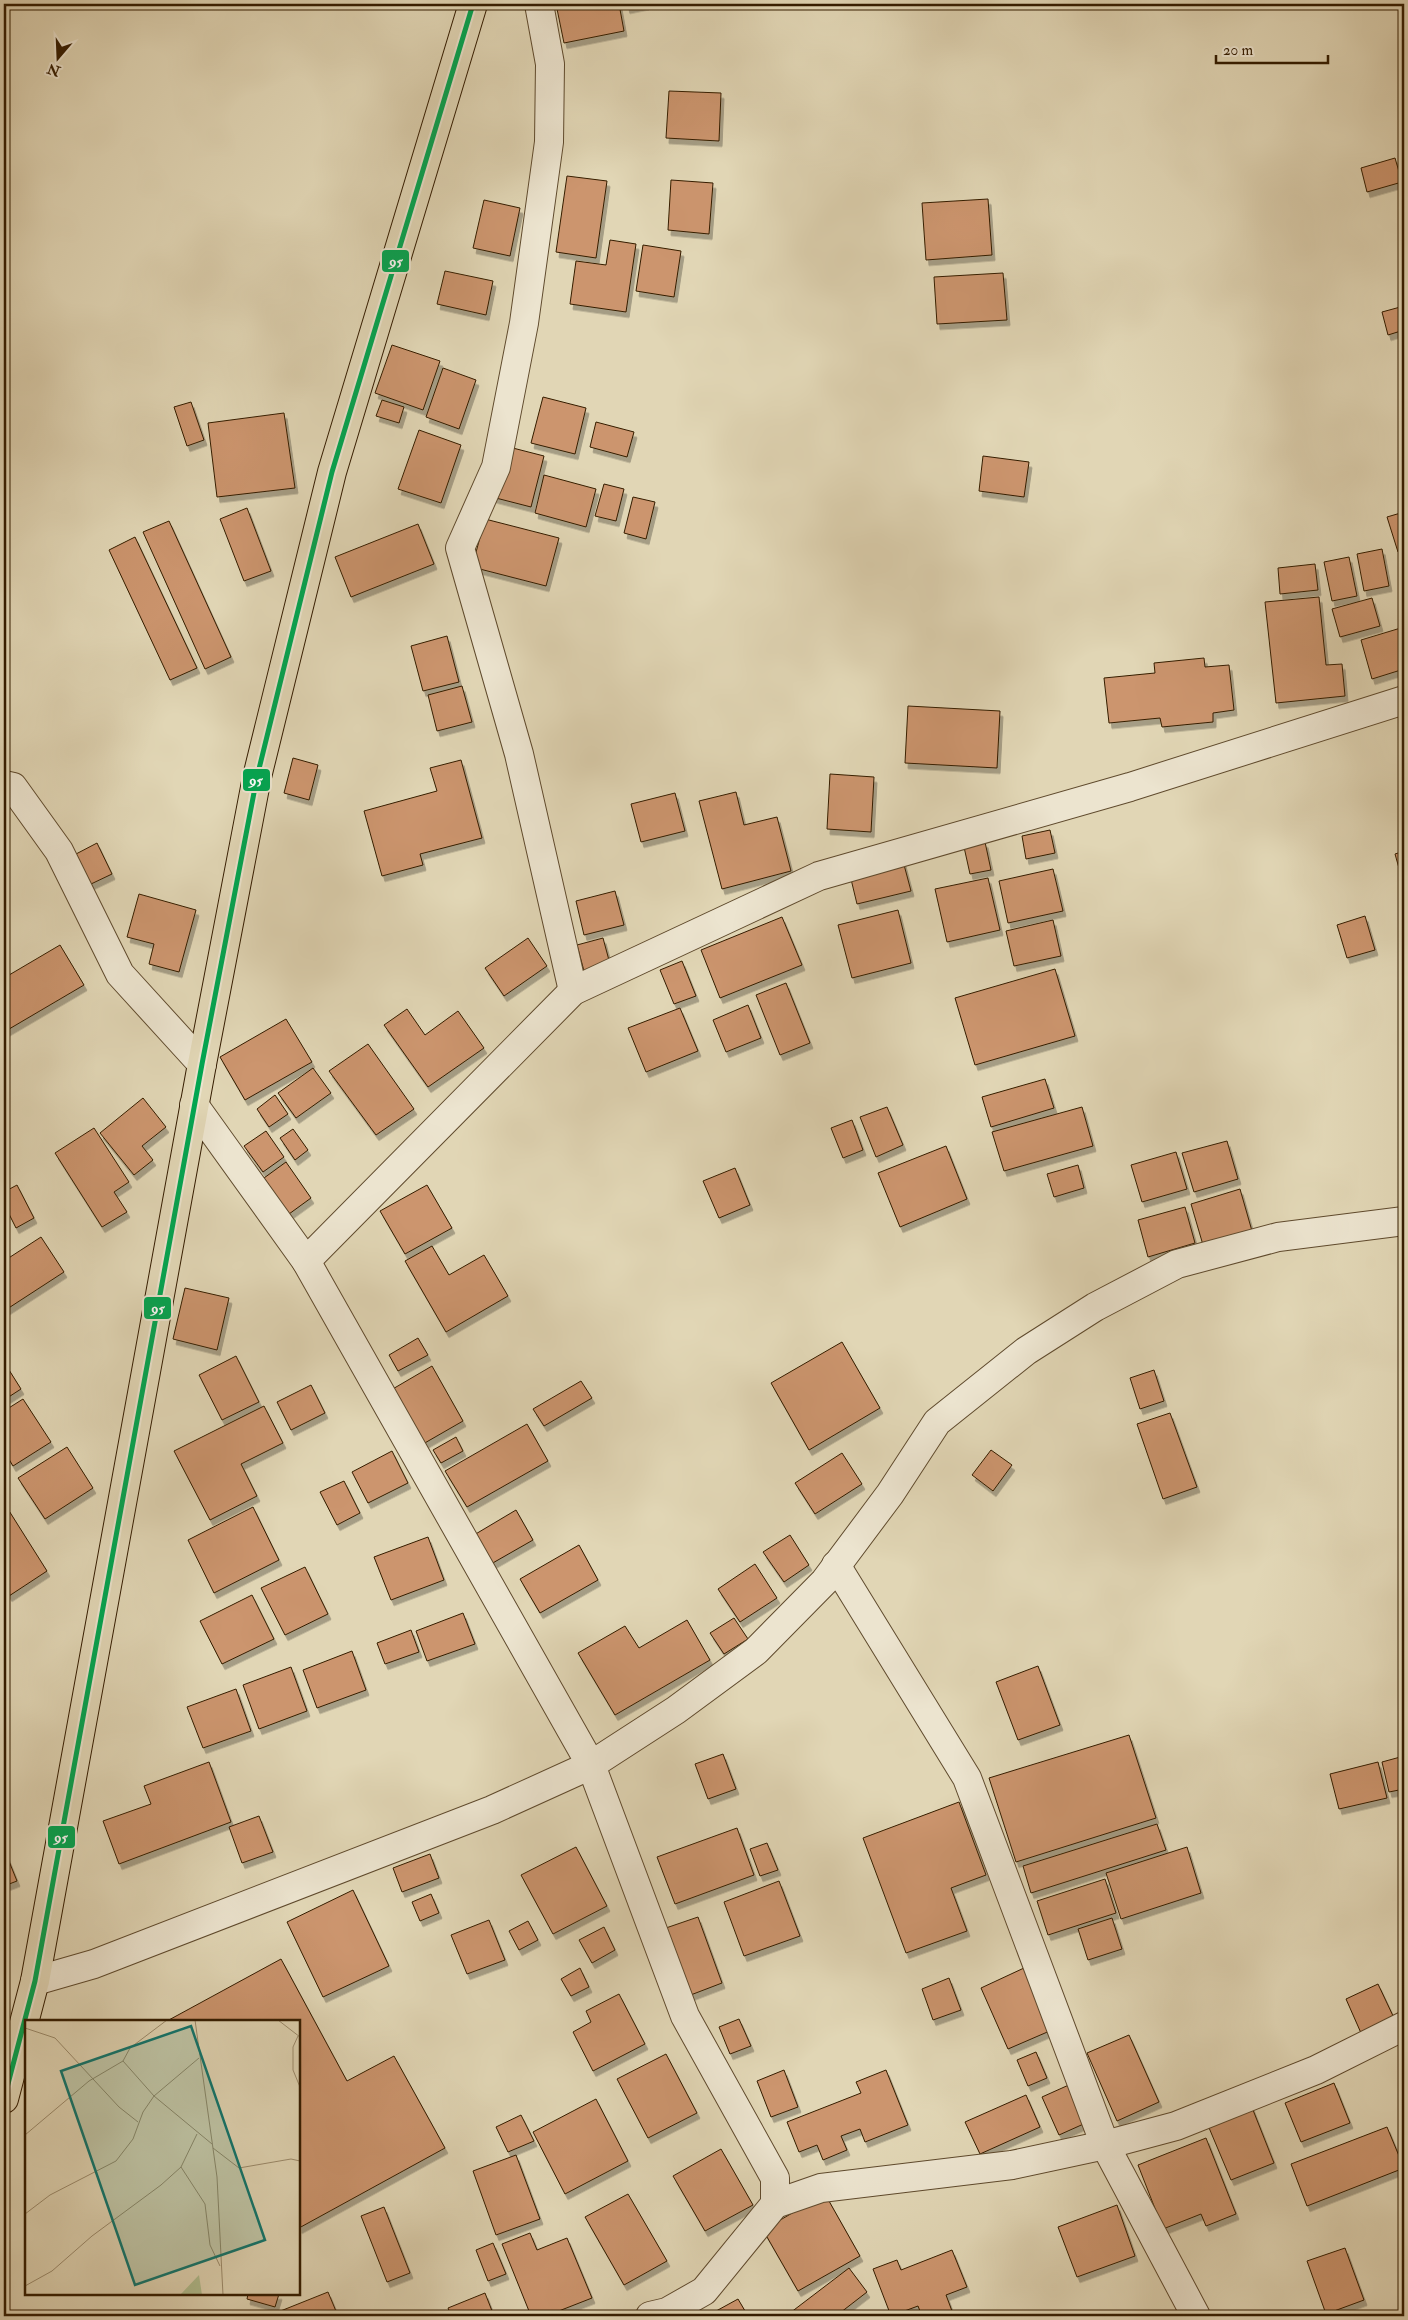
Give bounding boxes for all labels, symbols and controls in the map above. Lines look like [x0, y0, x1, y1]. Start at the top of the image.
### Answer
north arrow [32, 32, 82, 82]
scale bar [1216, 32, 1328, 64]
text: 20 m [1223, 41, 1253, 60]
text: N [45, 60, 64, 80]
line badge: 95 [381, 249, 410, 273]
text: 95 [387, 253, 404, 270]
line badge: 95 [242, 768, 271, 792]
text: 95 [247, 772, 264, 789]
line badge: 95 [143, 1296, 172, 1320]
text: 95 [149, 1300, 166, 1317]
line badge: 95 [47, 1825, 76, 1849]
text: 95 [52, 1829, 69, 1846]
inset map [25, 2020, 300, 2295]

